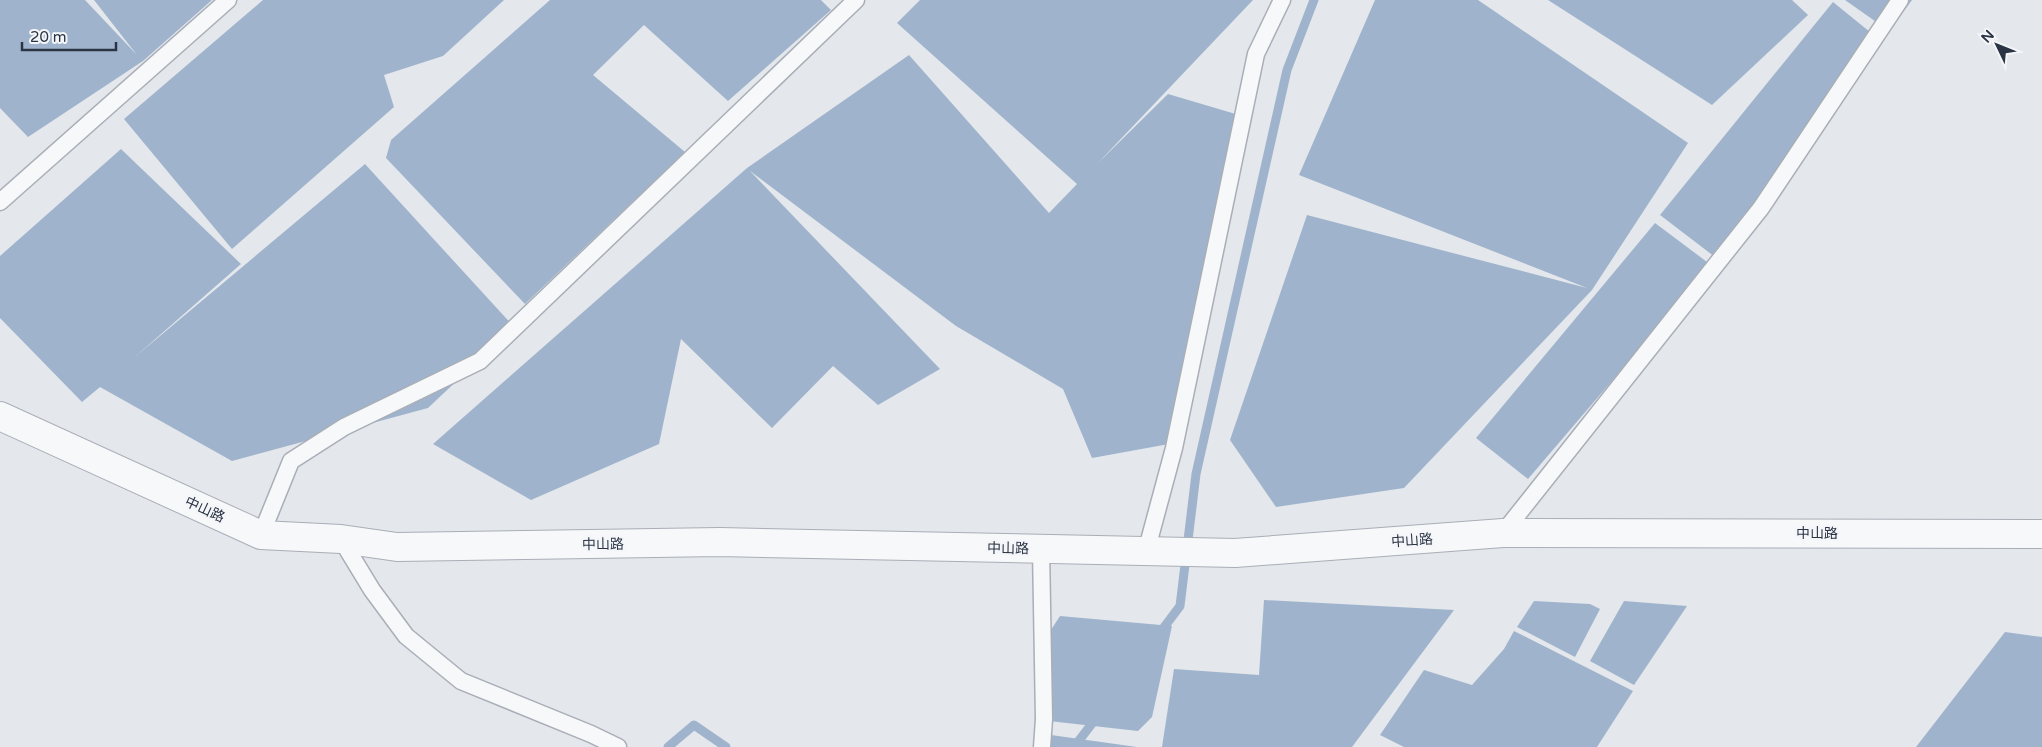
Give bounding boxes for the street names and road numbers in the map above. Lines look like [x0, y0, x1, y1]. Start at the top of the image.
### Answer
street label: 中山路 [182, 493, 227, 526]
street label: 中山路 [1796, 525, 1838, 542]
street label: 中山路 [1390, 531, 1434, 550]
street label: 中山路 [582, 536, 624, 553]
street label: 中山路 [987, 540, 1029, 557]

